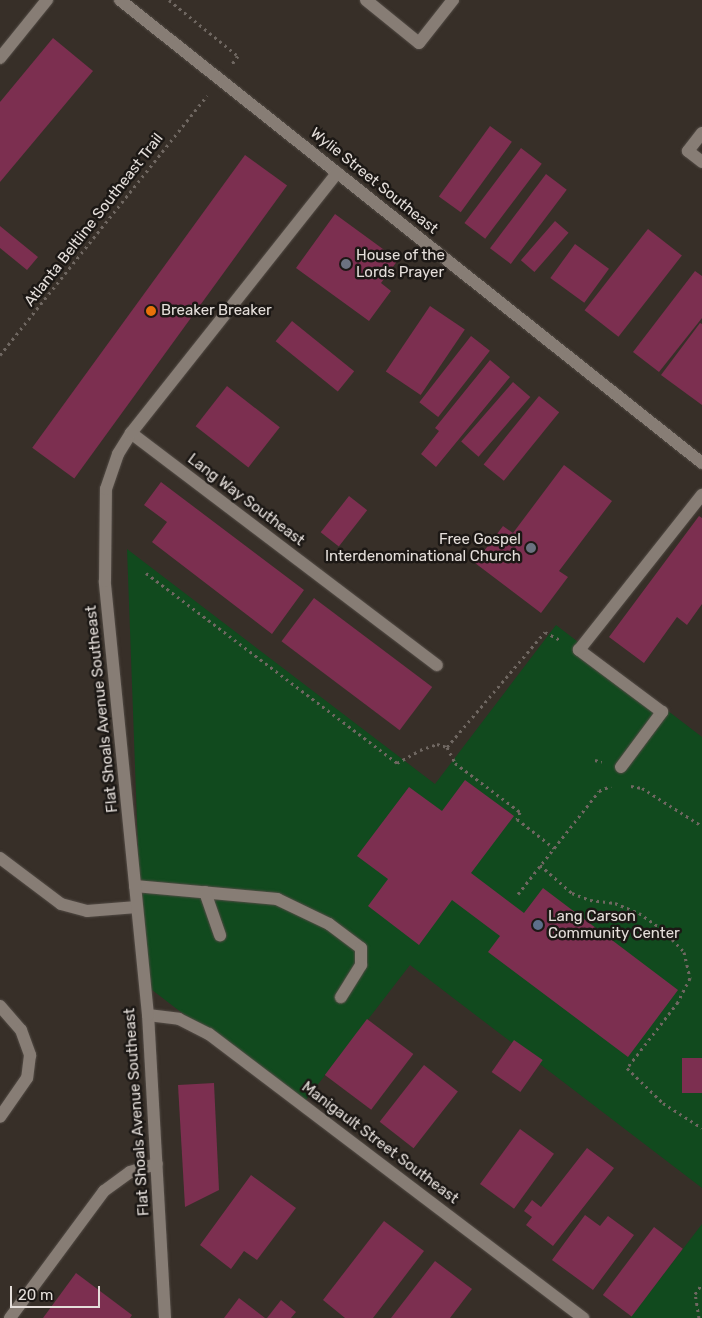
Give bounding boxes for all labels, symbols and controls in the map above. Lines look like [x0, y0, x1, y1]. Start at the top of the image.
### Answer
street label: Wylie Street Southeast [307, 124, 441, 238]
street label: Atlanta Beltline Southeast Trail [21, 130, 167, 310]
place label: House of the Lords Prayer [356, 246, 445, 281]
marker: House of the Lords Prayer [340, 258, 352, 270]
place label: Breaker Breaker [161, 302, 272, 320]
marker: Breaker Breaker [145, 305, 157, 317]
street label: Lang Way Southeast [184, 450, 308, 550]
place label: Free Gospel Interdenominational Church [325, 530, 521, 565]
marker: Free Gospel Interdenominational Church [525, 542, 537, 554]
street label: Flat Shoals Avenue Southeast [82, 604, 122, 814]
place label: Lang Carson Community Center [548, 907, 680, 942]
marker: Lang Carson Community Center [532, 919, 544, 931]
street label: Flat Shoals Avenue Southeast [121, 1007, 153, 1217]
street label: Manigault Street Southeast [298, 1078, 462, 1208]
scale bar [12, 1276, 102, 1308]
text: 20 m [18, 1286, 53, 1304]

